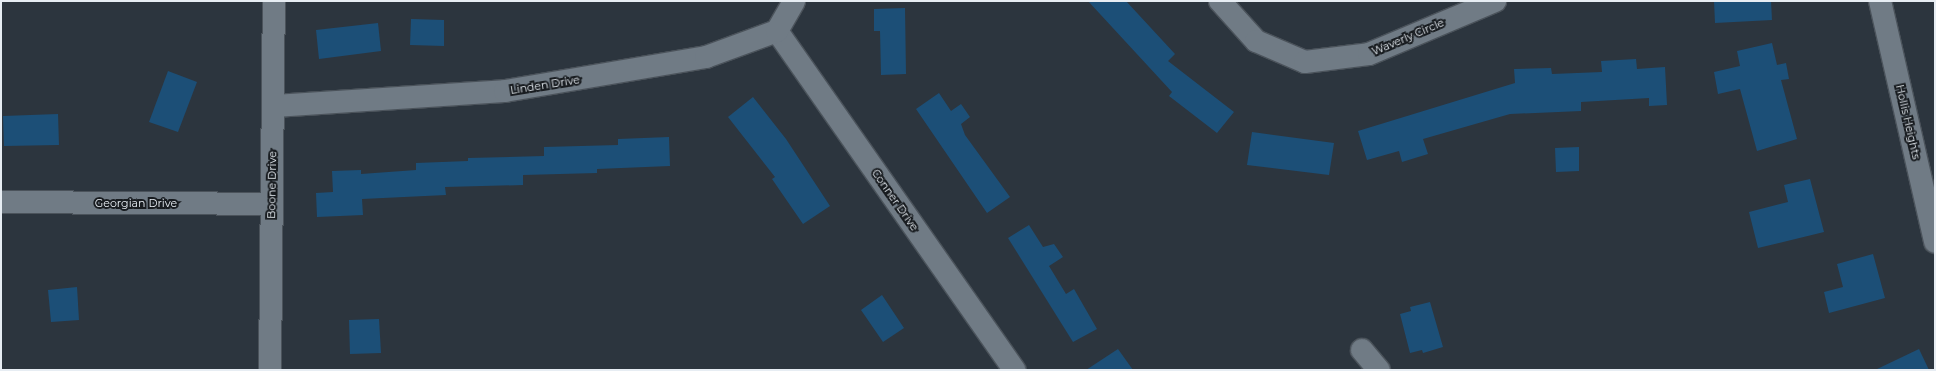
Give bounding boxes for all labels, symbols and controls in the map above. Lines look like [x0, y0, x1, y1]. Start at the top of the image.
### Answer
street label: Waverly Circle [1370, 16, 1446, 58]
street label: Linden Drive [509, 73, 581, 97]
street label: Hollis Heights [1893, 83, 1923, 161]
street label: Boone Drive [265, 151, 279, 219]
street label: Conner Drive [869, 167, 921, 233]
street label: Georgian Drive [95, 196, 177, 210]

